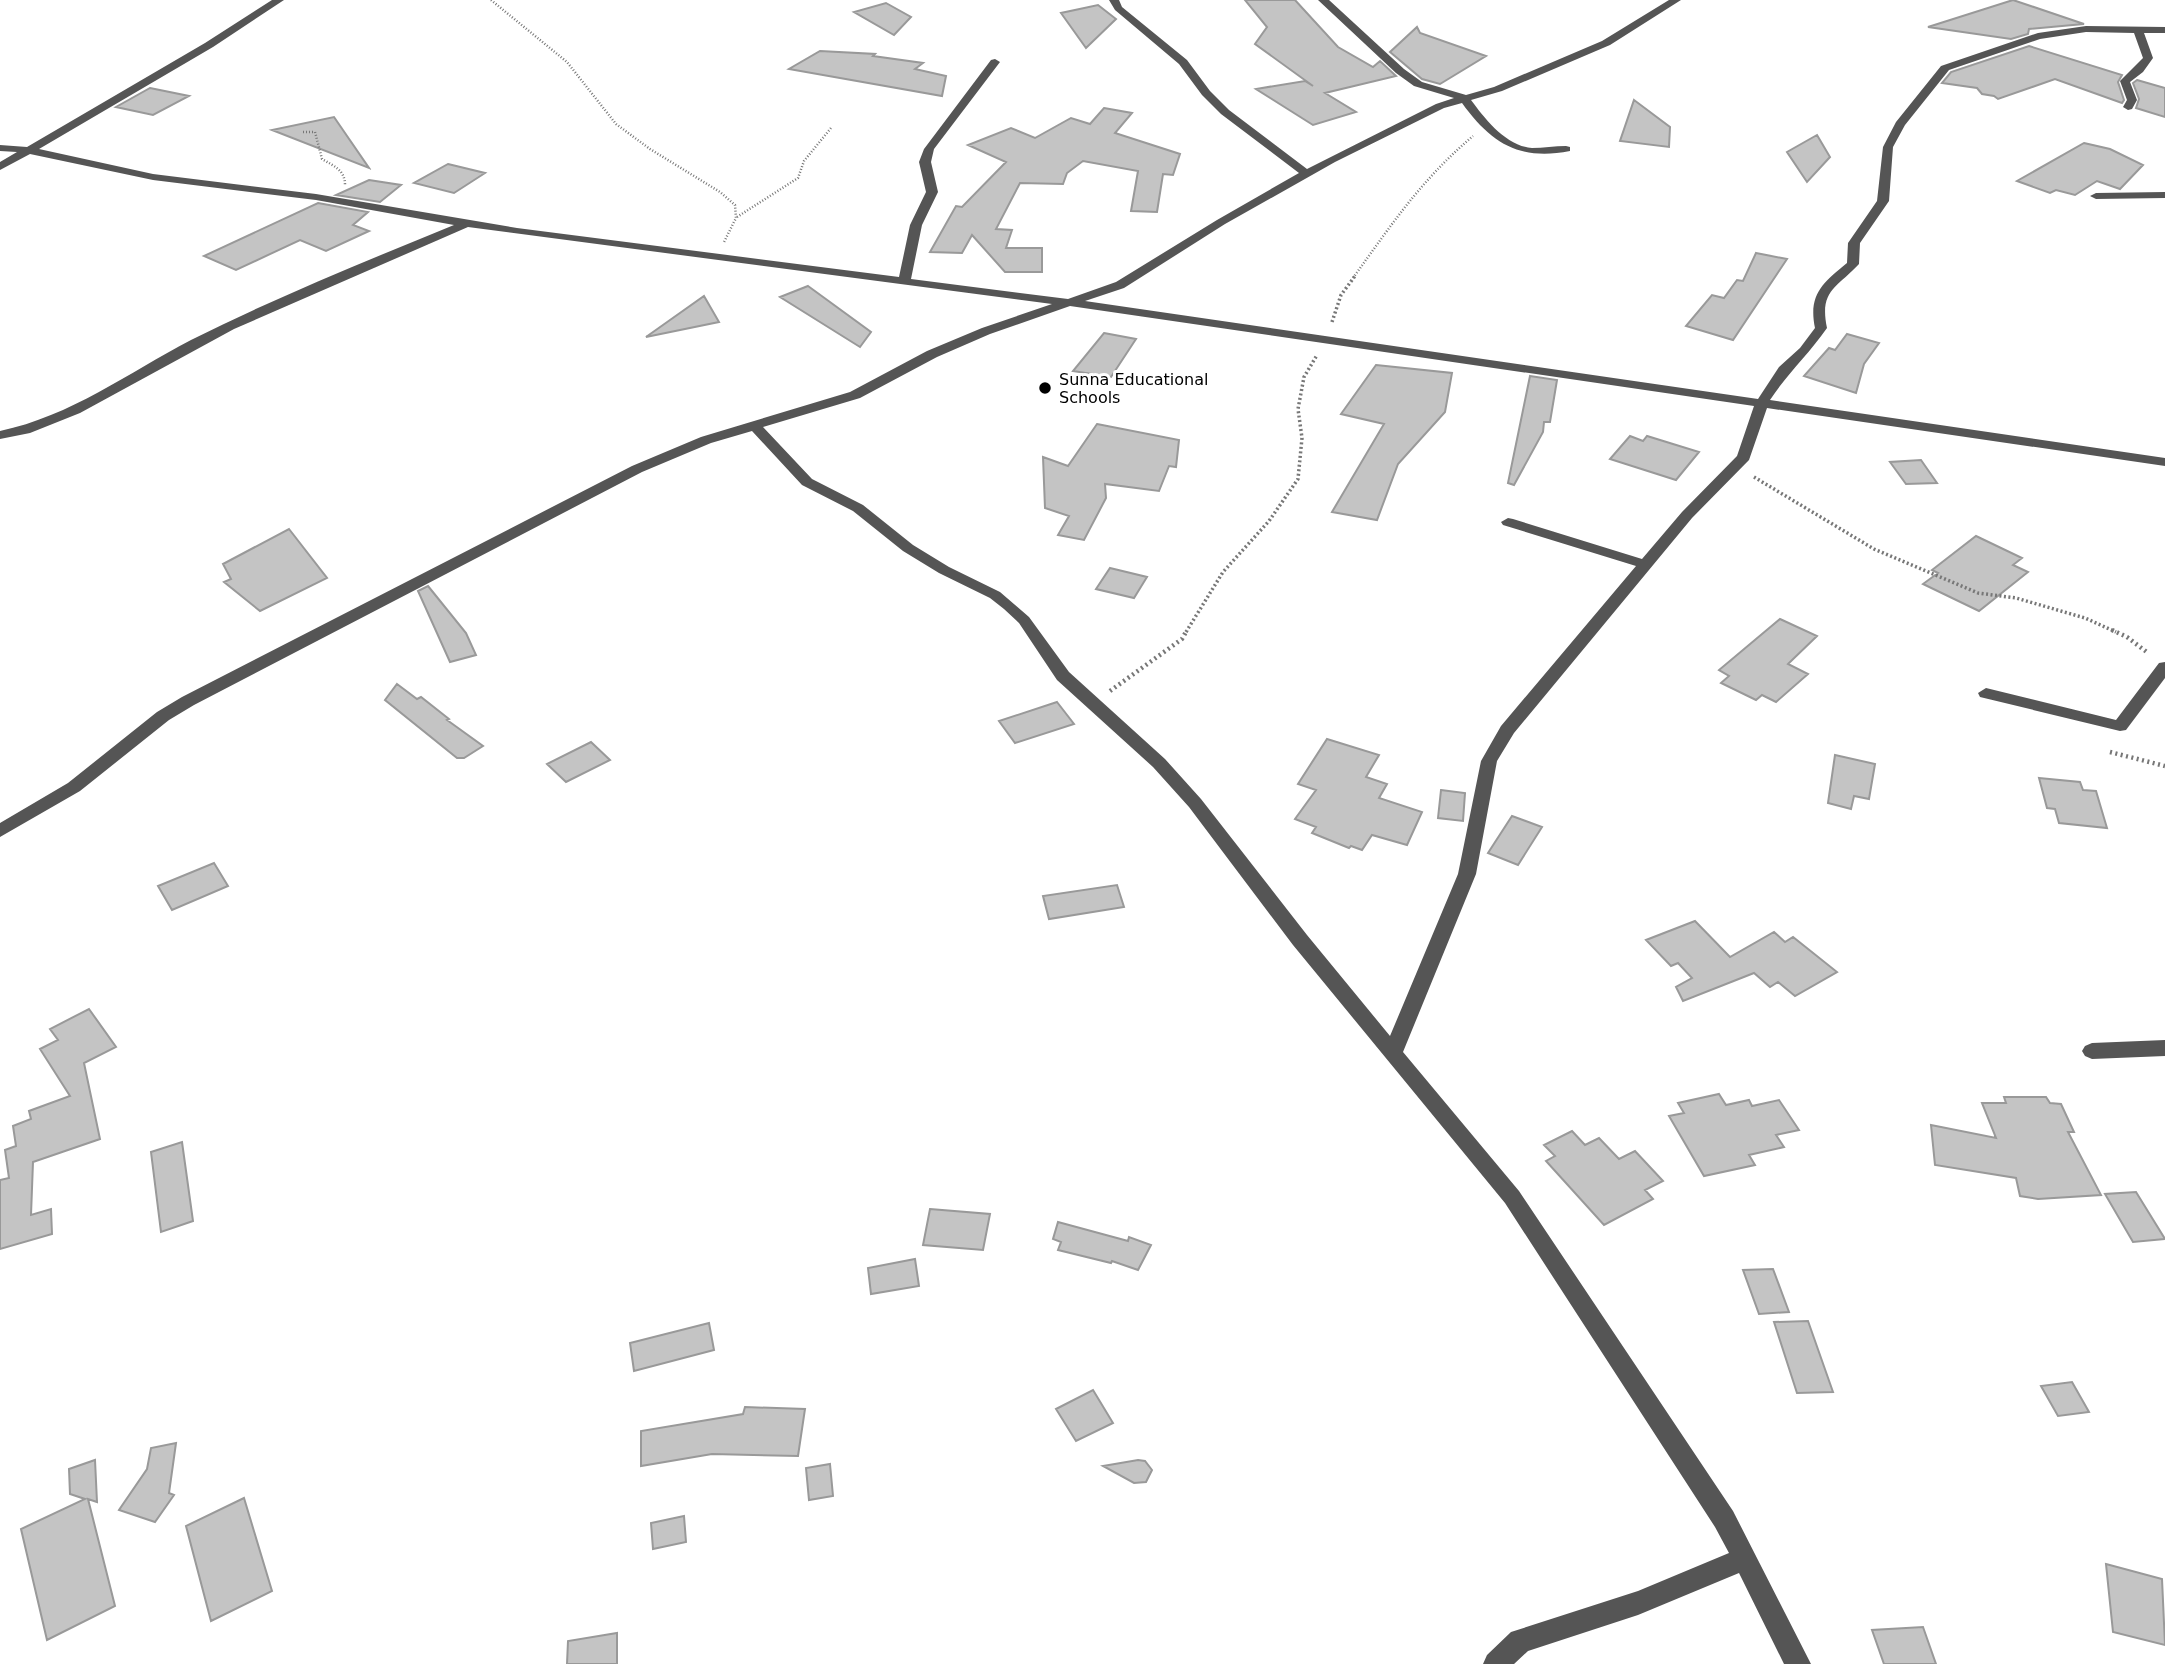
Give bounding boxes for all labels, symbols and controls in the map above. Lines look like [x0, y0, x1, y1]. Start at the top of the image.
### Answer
place label: Sunna Educational Schools [1059, 370, 1208, 407]
marker: Sunna Educational Schools [1037, 380, 1053, 396]

